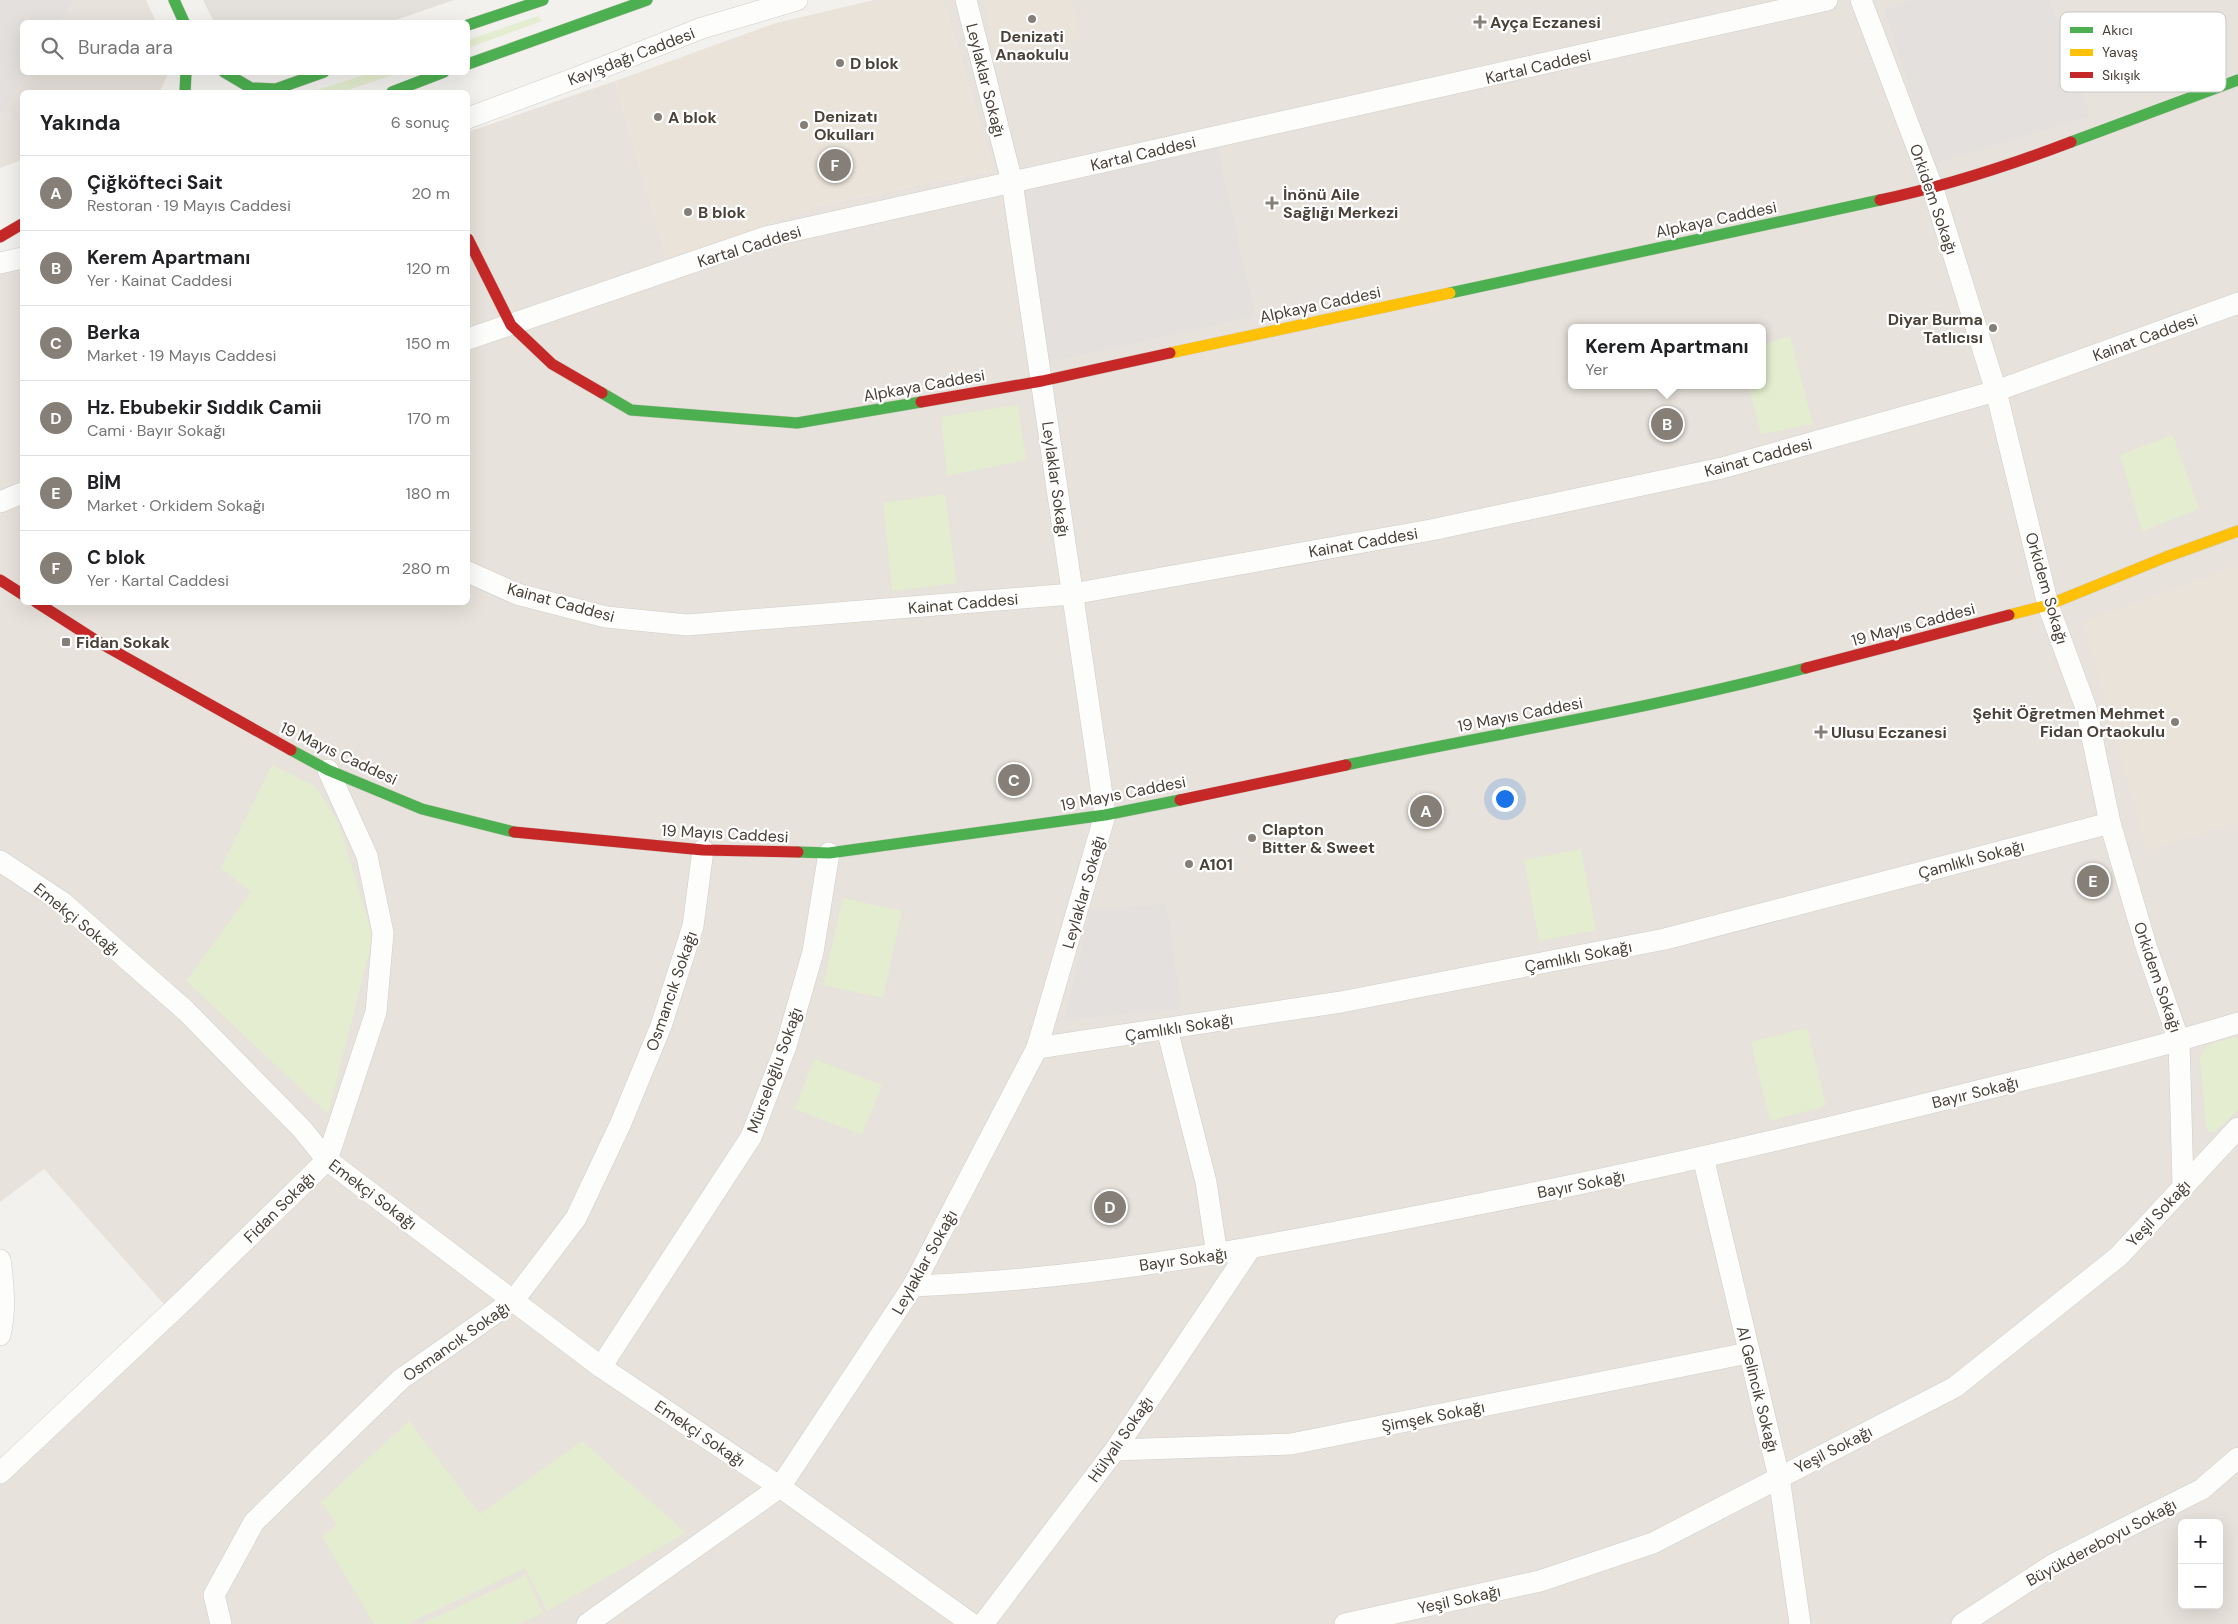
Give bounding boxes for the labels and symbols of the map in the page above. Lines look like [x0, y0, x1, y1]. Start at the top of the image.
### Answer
place label: Ayça Eczanesi [1490, 12, 1601, 33]
legend [2060, 12, 2226, 92]
marker: Denizati Anaokulu [1026, 13, 1038, 25]
marker: Ayça Eczanesi [1474, 16, 1486, 28]
street label: Leylaklar Sokağı [961, 21, 1010, 139]
text: Akıcı [2102, 21, 2133, 39]
street label: Kayışdağı Caddesi [565, 23, 698, 90]
place label: Denizati Anaokulu [995, 26, 1069, 65]
text: Yavaş [2102, 43, 2138, 61]
street label: Kartal Caddesi [1483, 44, 1593, 89]
place label: D blok [850, 53, 900, 74]
marker: D blok [834, 57, 846, 69]
text: Sıkışık [2102, 66, 2141, 84]
place label: Denizatı Okulları [814, 106, 877, 145]
place label: A blok [668, 107, 718, 128]
marker: A blok [652, 111, 664, 123]
marker: Denizatı Okulları [798, 119, 810, 131]
street label: Kartal Caddesi [1088, 131, 1198, 176]
street label: Orkidem Sokağı [1905, 141, 1962, 257]
pin: F [819, 146, 851, 184]
place label: İnönü Aile Sağlığı Merkezi [1283, 184, 1398, 223]
marker: İnönü Aile Sağlığı Merkezi [1265, 196, 1279, 210]
street label: Alpkaya Caddesi [1654, 196, 1778, 243]
place label: B blok [698, 202, 746, 223]
marker: B blok [682, 206, 694, 218]
street label: Kartal Caddesi [695, 221, 804, 272]
street label: Alpkaya Caddesi [1258, 281, 1382, 328]
place label: Diyar Burma Tatlıcısı [1888, 309, 1983, 348]
street label: Kainat Caddesi [2090, 309, 2201, 366]
marker: Diyar Burma Tatlıcısı [1987, 322, 1999, 334]
street label: Alpkaya Caddesi [862, 364, 986, 407]
pin: B [1651, 405, 1683, 443]
street label: Leylaklar Sokağı [1037, 420, 1074, 538]
street label: Kainat Caddesi [1702, 433, 1814, 482]
street label: Kainat Caddesi [1307, 523, 1419, 562]
street label: Orkidem Sokağı [2021, 530, 2073, 647]
street label: Kainat Caddesi [505, 578, 617, 627]
street label: Kainat Caddesi [907, 588, 1019, 619]
street label: 19 Mayıs Caddesi [1849, 598, 1977, 651]
place label: Fidan Sokak [76, 632, 170, 653]
marker: Fidan Sokak [60, 636, 72, 648]
street label: 19 Mayıs Caddesi [1456, 692, 1584, 737]
place label: Şehit Öğretmen Mehmet Fidan Ortaokulu [1972, 703, 2165, 742]
marker: Şehit Öğretmen Mehmet Fidan Ortaokulu [2169, 716, 2181, 728]
street label: 19 Mayıs Caddesi [277, 717, 401, 790]
place label: Ulusu Eczanesi [1831, 722, 1947, 743]
marker: Ulusu Eczanesi [1815, 726, 1827, 738]
pin: C [998, 761, 1030, 799]
street label: 19 Mayıs Caddesi [1059, 771, 1187, 816]
your location [1492, 786, 1518, 812]
pin: A [1410, 792, 1442, 830]
place label: Clapton Bitter & Sweet [1262, 819, 1375, 858]
street label: 19 Mayıs Caddesi [661, 820, 789, 847]
marker: Clapton Bitter & Sweet [1246, 832, 1258, 844]
street label: Leylaklar Sokağı [1057, 833, 1110, 951]
street label: Çamlıklı Sokağı [1916, 835, 2026, 884]
place label: A101 [1199, 854, 1233, 875]
marker: A101 [1183, 858, 1195, 870]
pin: E [2077, 862, 2109, 900]
street label: Emekçi Sokağı [29, 878, 124, 961]
street label: Orkidem Sokağı [2129, 919, 2186, 1035]
street label: Osmancık Sokağı [641, 928, 702, 1054]
street label: Çamlıklı Sokağı [1523, 936, 1634, 977]
street label: Mürseloğlu Sokağı [742, 1004, 807, 1136]
street label: Çamlıklı Sokağı [1124, 1009, 1235, 1046]
street label: Bayır Sokağı [1930, 1072, 2021, 1113]
street label: Emekçi Sokağı [325, 1154, 421, 1234]
street label: Bayır Sokağı [1536, 1166, 1627, 1203]
street label: Fidan Sokağı [239, 1167, 319, 1247]
street label: Yeşil Sokağı [2122, 1175, 2195, 1251]
pin: D [1094, 1188, 1126, 1226]
street label: Leylaklar Sokağı [887, 1206, 962, 1318]
street label: Bayır Sokağı [1138, 1243, 1228, 1276]
street label: Osmancık Sokağı [399, 1297, 514, 1386]
street label: Al Gelincik Sokağı [1732, 1324, 1783, 1454]
street label: Hülyalı Sokağı [1083, 1392, 1158, 1486]
street label: Emekçi Sokağı [650, 1395, 749, 1471]
street label: Şimşek Sokağı [1380, 1396, 1486, 1437]
street label: Yeşil Sokağı [1791, 1421, 1876, 1478]
street label: Büyükdereboyu Sokağı [2022, 1494, 2180, 1591]
street label: Yeşil Sokağı [1416, 1580, 1503, 1619]

